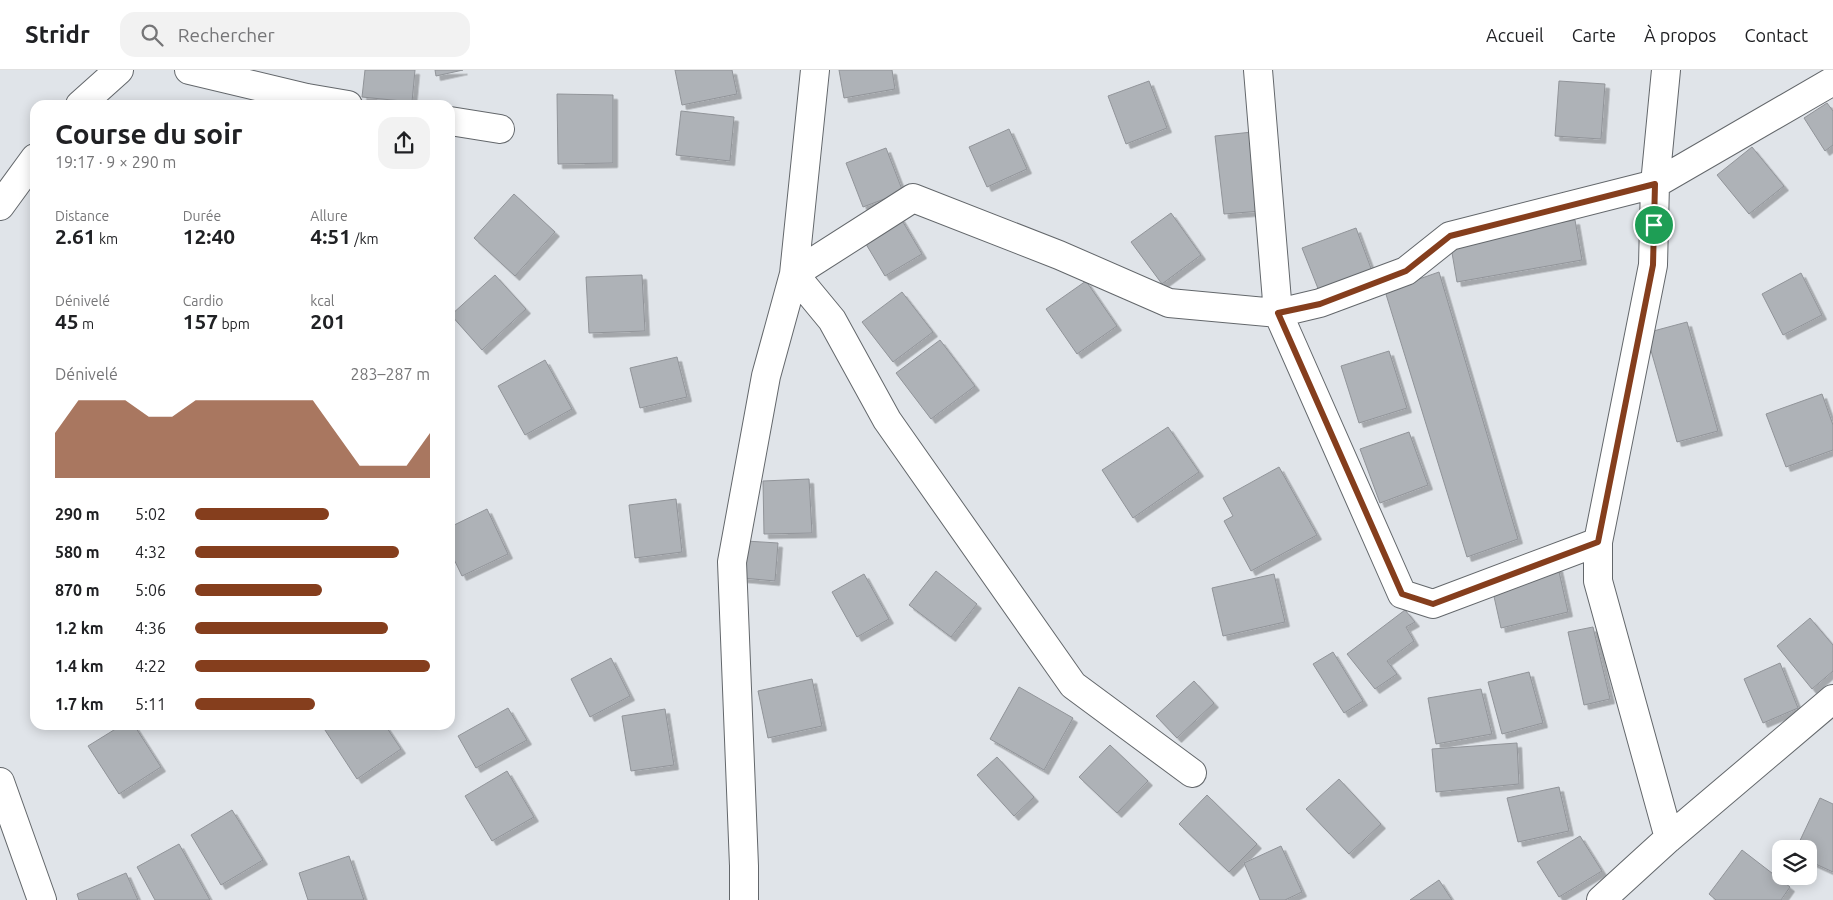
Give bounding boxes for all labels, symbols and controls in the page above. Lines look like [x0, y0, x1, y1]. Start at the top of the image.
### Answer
search box [120, 12, 470, 57]
text: Stridr [25, 21, 90, 48]
icon: search [138, 21, 166, 49]
text: Rechercher [178, 24, 275, 46]
text: Accueil [1486, 25, 1544, 45]
text: Carte [1572, 25, 1616, 45]
text: À propos [1644, 25, 1716, 45]
text: Contact [1744, 25, 1808, 45]
button: share [378, 117, 430, 169]
text: Course du soir [55, 118, 243, 149]
text: 19:17 · 9 × 290 m [55, 153, 176, 171]
pin [1633, 204, 1675, 246]
text: Distance [55, 208, 109, 224]
text: Durée [183, 208, 221, 224]
text: Allure [310, 208, 348, 224]
icon: arrive [1640, 211, 1668, 239]
text: 2.61 [55, 224, 96, 248]
text: 12:40 [183, 224, 235, 248]
text: 4:51 [310, 224, 351, 248]
text: km [96, 231, 118, 247]
text: /km [351, 231, 379, 247]
text: Dénivelé [55, 293, 110, 309]
text: Cardio [183, 293, 224, 309]
text: kcal [310, 293, 335, 309]
text: 45 [55, 309, 79, 333]
text: 157 [183, 309, 218, 333]
text: 201 [310, 309, 346, 333]
text: m [79, 316, 94, 332]
text: bpm [218, 316, 250, 332]
text: Dénivelé [55, 365, 118, 383]
text: 283–287 m [350, 365, 430, 383]
text: 290 m [55, 505, 100, 523]
text: 5:02 [135, 505, 166, 523]
text: 580 m [55, 543, 100, 561]
text: 4:32 [135, 543, 166, 561]
text: 870 m [55, 581, 100, 599]
text: 5:06 [135, 581, 166, 599]
text: 1.2 km [55, 619, 104, 637]
text: 4:36 [135, 619, 166, 637]
text: 1.4 km [55, 657, 104, 675]
text: 4:22 [135, 657, 166, 675]
text: 1.7 km [55, 695, 104, 713]
text: 5:11 [135, 695, 166, 713]
map controls [1772, 840, 1817, 885]
button: layers [1772, 840, 1817, 885]

